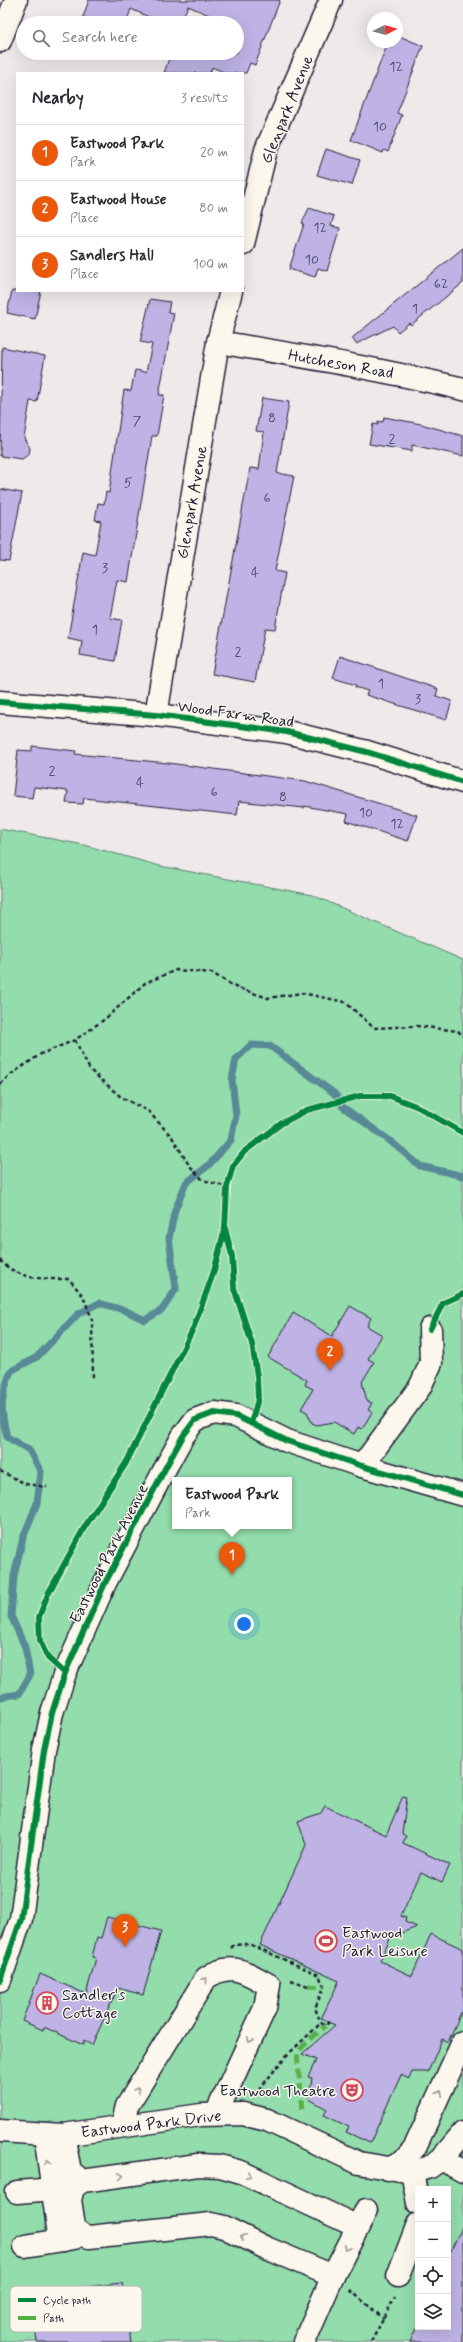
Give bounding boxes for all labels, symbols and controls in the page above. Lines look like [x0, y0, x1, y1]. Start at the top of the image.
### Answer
north arrow [367, 12, 403, 48]
search box [16, 16, 244, 60]
icon: search [30, 27, 52, 49]
text: Search here [62, 28, 138, 48]
street label: Glenpark Avenue [256, 52, 319, 167]
house number: 12 [389, 58, 403, 76]
text: Nearby [32, 87, 84, 109]
text: 3 results [181, 90, 228, 107]
house number: 10 [373, 118, 387, 136]
text: Eastwood Park [70, 134, 164, 154]
text: 1 [42, 144, 48, 161]
text: 20 m [200, 144, 228, 161]
text: Park [70, 154, 96, 171]
text: Eastwood House [70, 190, 167, 210]
text: 2 [42, 200, 48, 217]
text: 80 m [199, 200, 228, 217]
text: Place [70, 210, 99, 227]
house number: 12 [313, 219, 327, 237]
text: Sandlers Hall [70, 246, 154, 266]
house number: 10 [305, 251, 319, 269]
text: 3 [42, 256, 48, 273]
text: 100 m [193, 256, 228, 273]
text: Place [70, 266, 99, 283]
house number: 62 [434, 275, 448, 293]
house number: 1 [412, 300, 418, 318]
street label: Hutcheson Road [286, 345, 395, 384]
house number: 8 [268, 409, 276, 427]
house number: 7 [133, 412, 142, 430]
house number: 2 [389, 430, 396, 448]
street label: Glenpark Avenue [172, 443, 213, 561]
house number: 5 [124, 474, 132, 492]
house number: 6 [263, 489, 271, 507]
house number: 3 [102, 559, 108, 577]
house number: 4 [251, 564, 259, 582]
house number: 1 [92, 621, 98, 639]
house number: 2 [235, 643, 242, 661]
house number: 1 [378, 675, 384, 693]
house number: 3 [415, 690, 421, 708]
street label: Wood Farm Road [176, 696, 295, 733]
house number: 2 [49, 762, 56, 780]
house number: 4 [136, 774, 144, 792]
house number: 6 [210, 783, 218, 801]
house number: 8 [279, 788, 287, 806]
house number: 10 [359, 804, 373, 822]
house number: 12 [390, 815, 404, 833]
pin: 2 [317, 1338, 343, 1371]
popup [172, 1477, 292, 1529]
street label: Eastwood Park Avenue [65, 1480, 154, 1627]
text: Eastwood Park [185, 1485, 279, 1505]
text: Park [185, 1505, 211, 1522]
pin: 1 [219, 1542, 245, 1575]
your location [234, 1614, 254, 1634]
pin: 3 [112, 1914, 138, 1947]
place label: Eastwood Park Leisure [342, 1923, 428, 1962]
sports icon: Eastwood Park Leisure [313, 1928, 339, 1954]
one-way arrow [201, 1977, 208, 1985]
place label: Sandler's Cottage [62, 1985, 125, 2024]
building icon: Sandler's Cottage [34, 1990, 60, 2016]
one-way arrow [247, 2036, 255, 2044]
theatre icon: Eastwood Theatre [339, 2077, 365, 2103]
place label: Eastwood Theatre [219, 2081, 336, 2102]
one-way arrow [133, 2087, 140, 2094]
one-way arrow [435, 2089, 443, 2096]
street label: Eastwood Park Drive [80, 2105, 223, 2144]
one-way arrow [44, 2159, 53, 2165]
one-way arrow [245, 2170, 252, 2178]
one-way arrow [118, 2171, 124, 2180]
map controls [415, 2186, 451, 2330]
button: + [415, 2186, 451, 2222]
button: − [415, 2222, 451, 2258]
one-way arrow [240, 2234, 248, 2241]
one-way arrow [344, 2244, 352, 2251]
button: locate [415, 2258, 451, 2294]
legend [10, 2286, 142, 2332]
text: Cycle path [43, 2294, 91, 2308]
button: layers [415, 2294, 451, 2330]
text: Path [43, 2312, 64, 2326]

